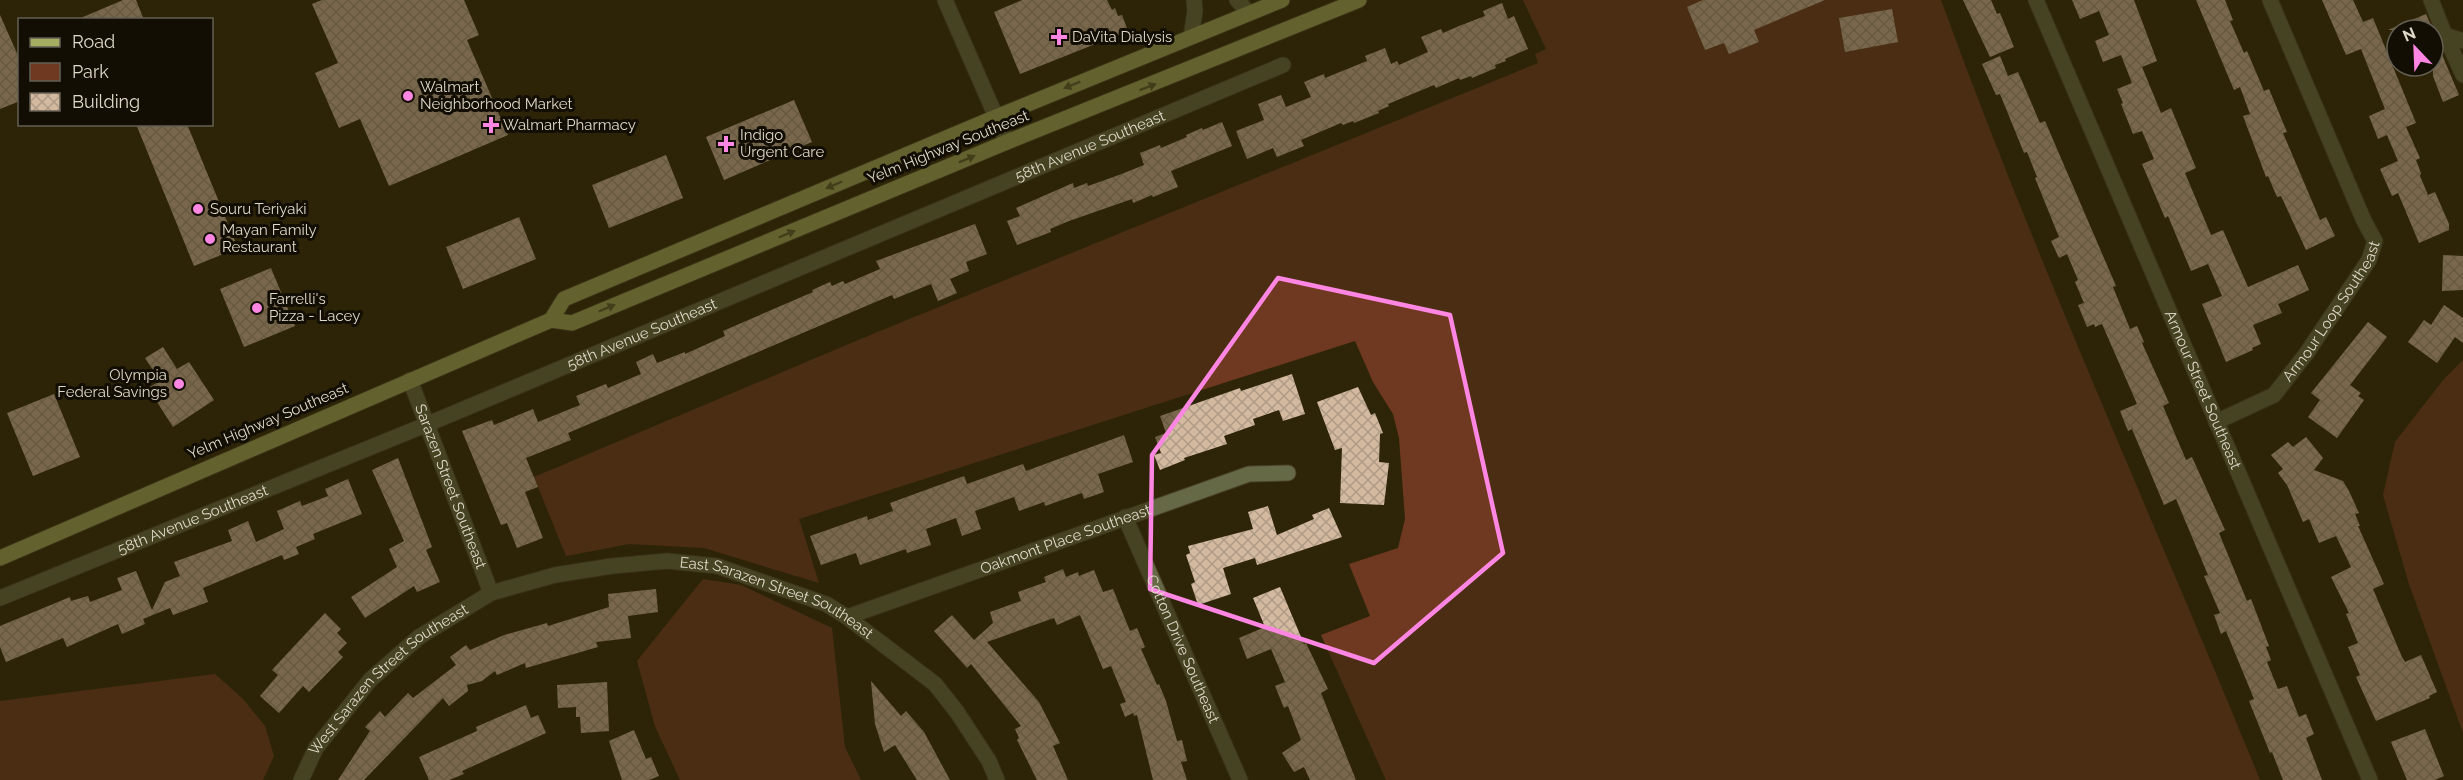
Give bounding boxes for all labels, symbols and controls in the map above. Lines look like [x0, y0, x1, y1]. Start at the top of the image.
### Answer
legend [18, 18, 213, 126]
north arrow [2385, 18, 2445, 78]
text: N [2400, 24, 2419, 46]
marker: DaVita Dialysis [1050, 28, 1068, 46]
place label: DaVita Dialysis [1072, 28, 1172, 46]
text: Road [72, 31, 115, 52]
text: Park [72, 61, 109, 82]
place label: Walmart Neighborhood Market [420, 78, 573, 113]
one-way arrow [1063, 81, 1081, 90]
one-way arrow [1139, 81, 1157, 91]
marker: Walmart Neighborhood Market [401, 89, 415, 103]
text: Building [72, 91, 140, 112]
street label: Yelm Highway Southeast [865, 106, 1031, 188]
street label: 58th Avenue Southeast [1012, 107, 1168, 185]
place label: Walmart Pharmacy [503, 116, 636, 134]
marker: Walmart Pharmacy [484, 118, 498, 132]
place label: Indigo Urgent Care [740, 126, 824, 161]
marker: Indigo Urgent Care [717, 135, 735, 153]
one-way arrow [958, 154, 976, 163]
one-way arrow [825, 181, 843, 190]
place label: Souru Teriyaki [210, 200, 307, 218]
marker: Souru Teriyaki [191, 202, 205, 216]
place label: Mayan Family Restaurant [222, 221, 317, 256]
one-way arrow [778, 229, 796, 238]
marker: Mayan Family Restaurant [203, 232, 217, 246]
street label: Armour Loop Southeast [2279, 239, 2383, 385]
place label: Farrelli's Pizza - Lacey [269, 290, 360, 325]
street label: 58th Avenue Southeast [564, 295, 720, 374]
marker: Farrelli's Pizza - Lacey [250, 301, 264, 315]
one-way arrow [598, 303, 616, 312]
street label: Armour Street Southeast [2161, 307, 2245, 472]
place label: Olympia Federal Savings [57, 366, 167, 401]
marker: Olympia Federal Savings [172, 377, 186, 391]
street label: Yelm Highway Southeast [185, 379, 351, 463]
street label: Sarazen Street Southeast [411, 402, 490, 571]
street label: 58th Avenue Southeast [115, 481, 271, 558]
street label: Oakmont Place Southeast [978, 501, 1153, 578]
street label: East Sarazen Street Southeast [679, 553, 877, 643]
street label: Cotton Drive Southeast [1142, 572, 1223, 726]
street label: West Sarazen Street Southeast [305, 600, 471, 759]

